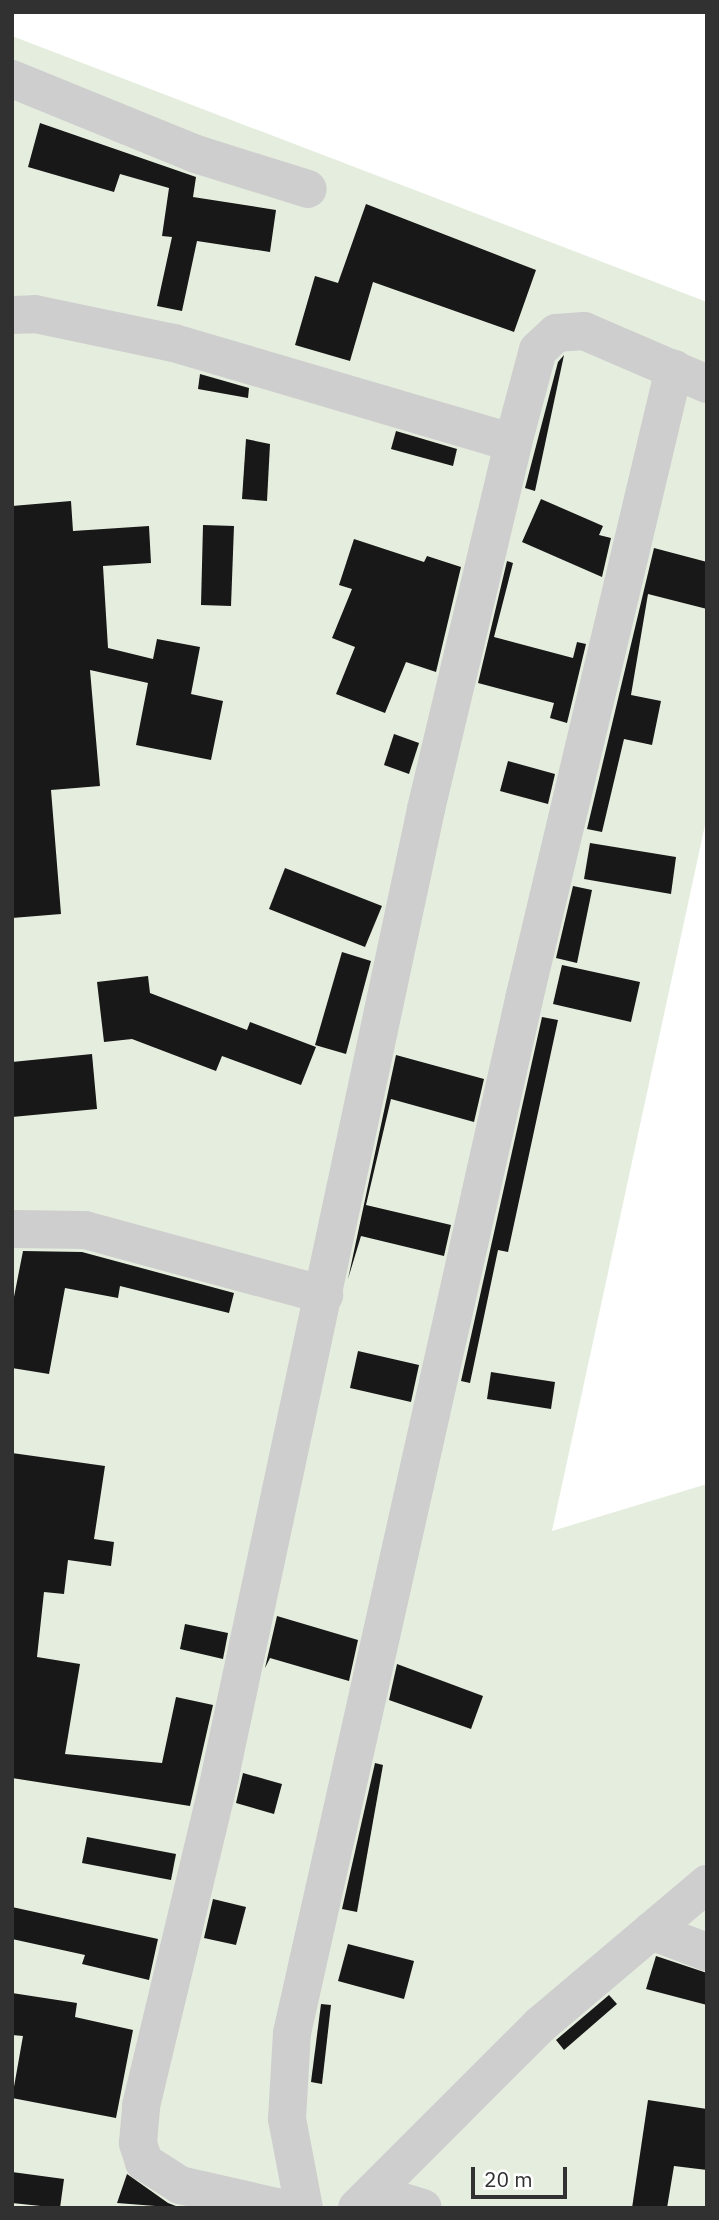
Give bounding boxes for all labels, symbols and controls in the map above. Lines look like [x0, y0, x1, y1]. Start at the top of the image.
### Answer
scale bar [474, 2154, 570, 2198]
text: 20 m [484, 2165, 533, 2193]

